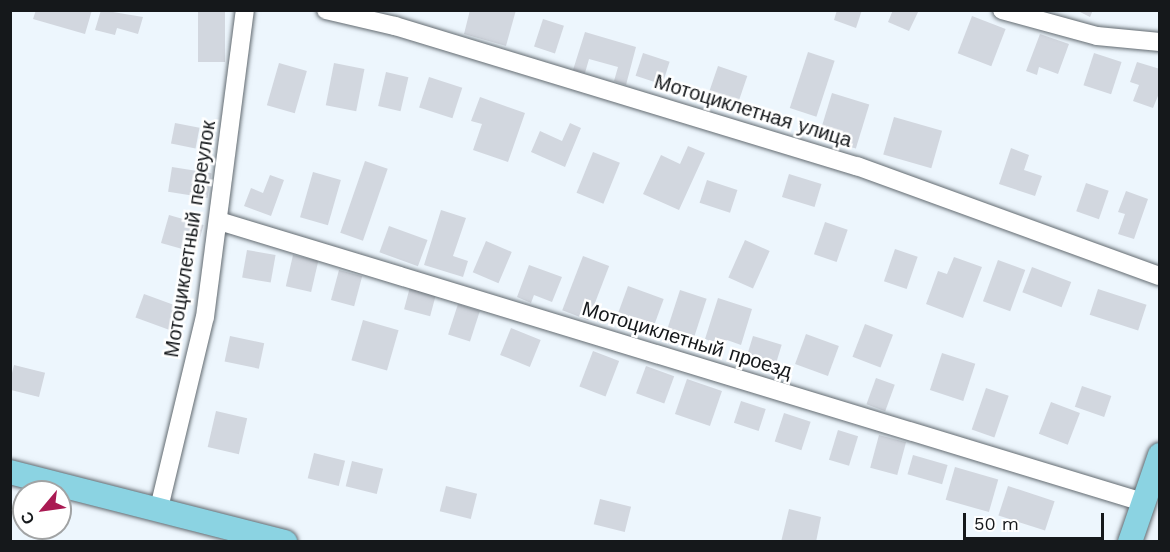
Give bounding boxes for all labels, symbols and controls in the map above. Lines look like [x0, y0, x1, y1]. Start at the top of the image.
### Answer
street label: Мотоциклетная улица [651, 70, 855, 152]
street label: Мотоциклетный переулок [159, 119, 221, 359]
street label: Мотоциклетный проезд [579, 297, 795, 383]
north arrow [12, 480, 72, 540]
scale bar [966, 501, 1107, 539]
text: С [16, 508, 39, 528]
text: 50 m [974, 513, 1019, 534]

